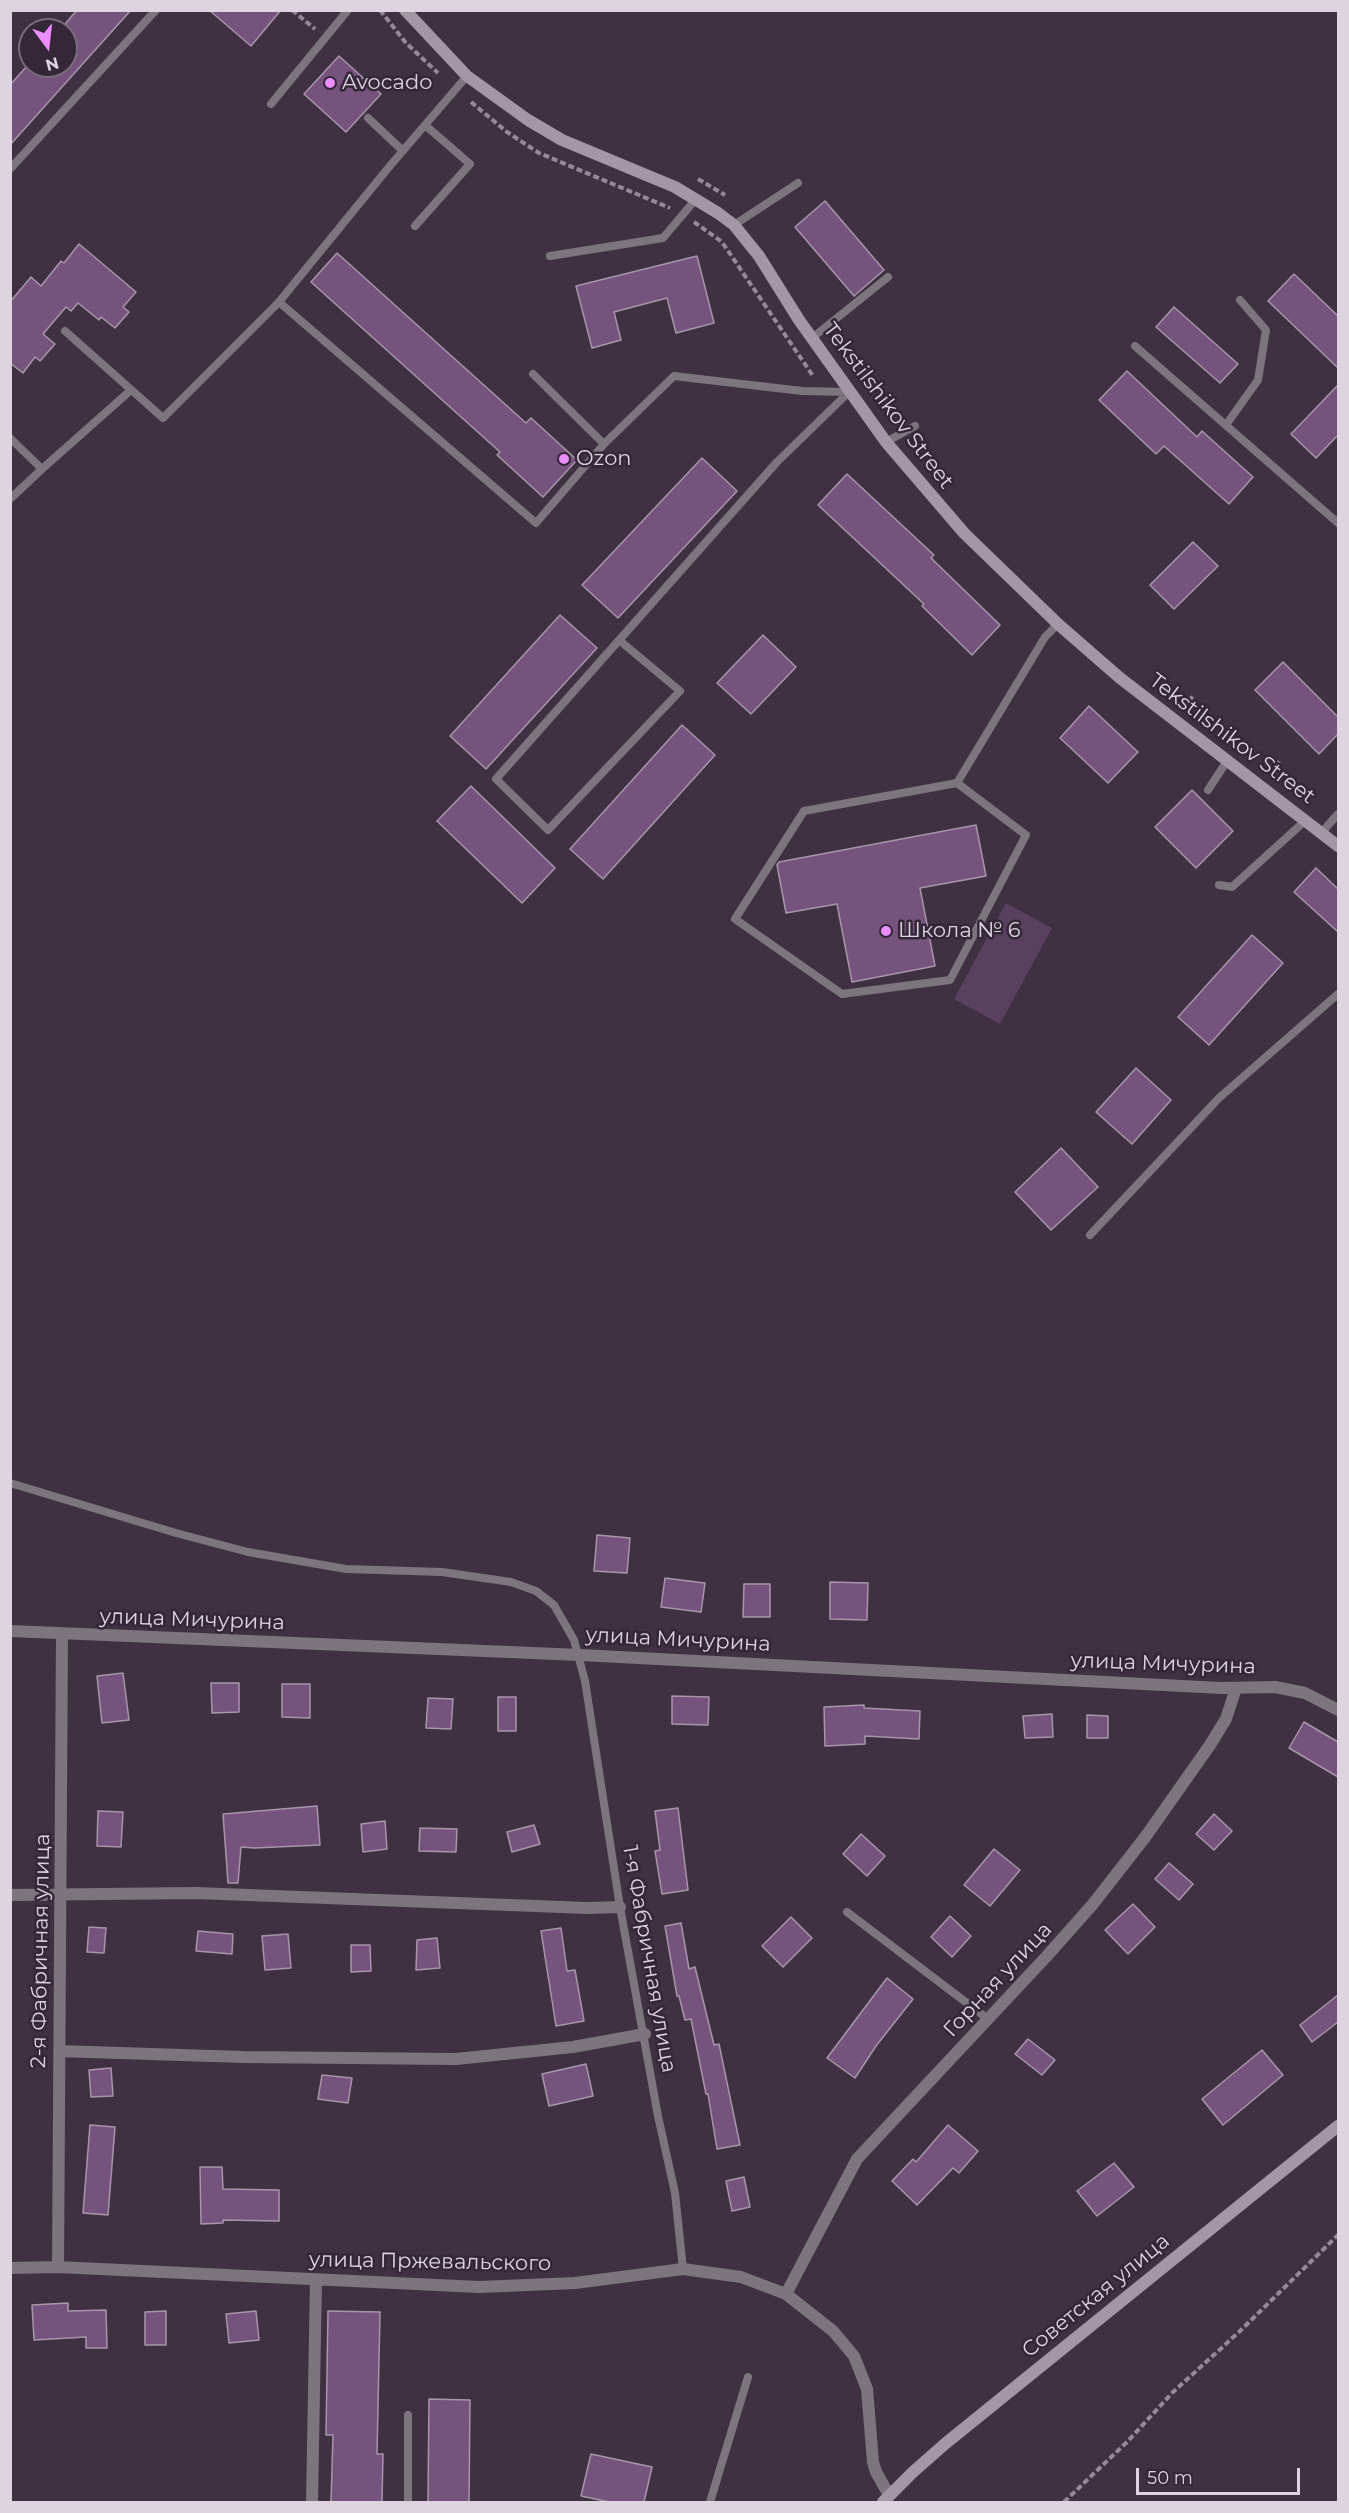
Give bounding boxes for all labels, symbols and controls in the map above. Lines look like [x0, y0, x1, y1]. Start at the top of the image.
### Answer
north arrow [18, 18, 78, 78]
text: N [44, 53, 61, 75]
place label: Avocado [342, 70, 432, 96]
marker: Avocado [323, 76, 337, 90]
street label: Tekstilshikov Street [817, 318, 959, 494]
place label: Ozon [576, 446, 632, 472]
marker: Ozon [557, 452, 571, 466]
street label: Tekstilshikov Street [1144, 668, 1320, 810]
place label: Школа № 6 [898, 918, 1021, 944]
marker: Школа № 6 [879, 924, 893, 938]
street label: улица Мичурина [99, 1604, 285, 1636]
street label: улица Мичурина [585, 1623, 771, 1657]
street label: улица Мичурина [1070, 1648, 1256, 1680]
street label: 2-я Фабричная улица [26, 1834, 56, 2068]
street label: 1-я Фабричная улица [617, 1843, 681, 2075]
street label: Горная улица [939, 1917, 1057, 2043]
street label: Советская улица [1017, 2229, 1175, 2363]
street label: улица Пржевальского [309, 2247, 551, 2277]
scale bar [1139, 2456, 1302, 2494]
text: 50 m [1147, 2467, 1193, 2489]

